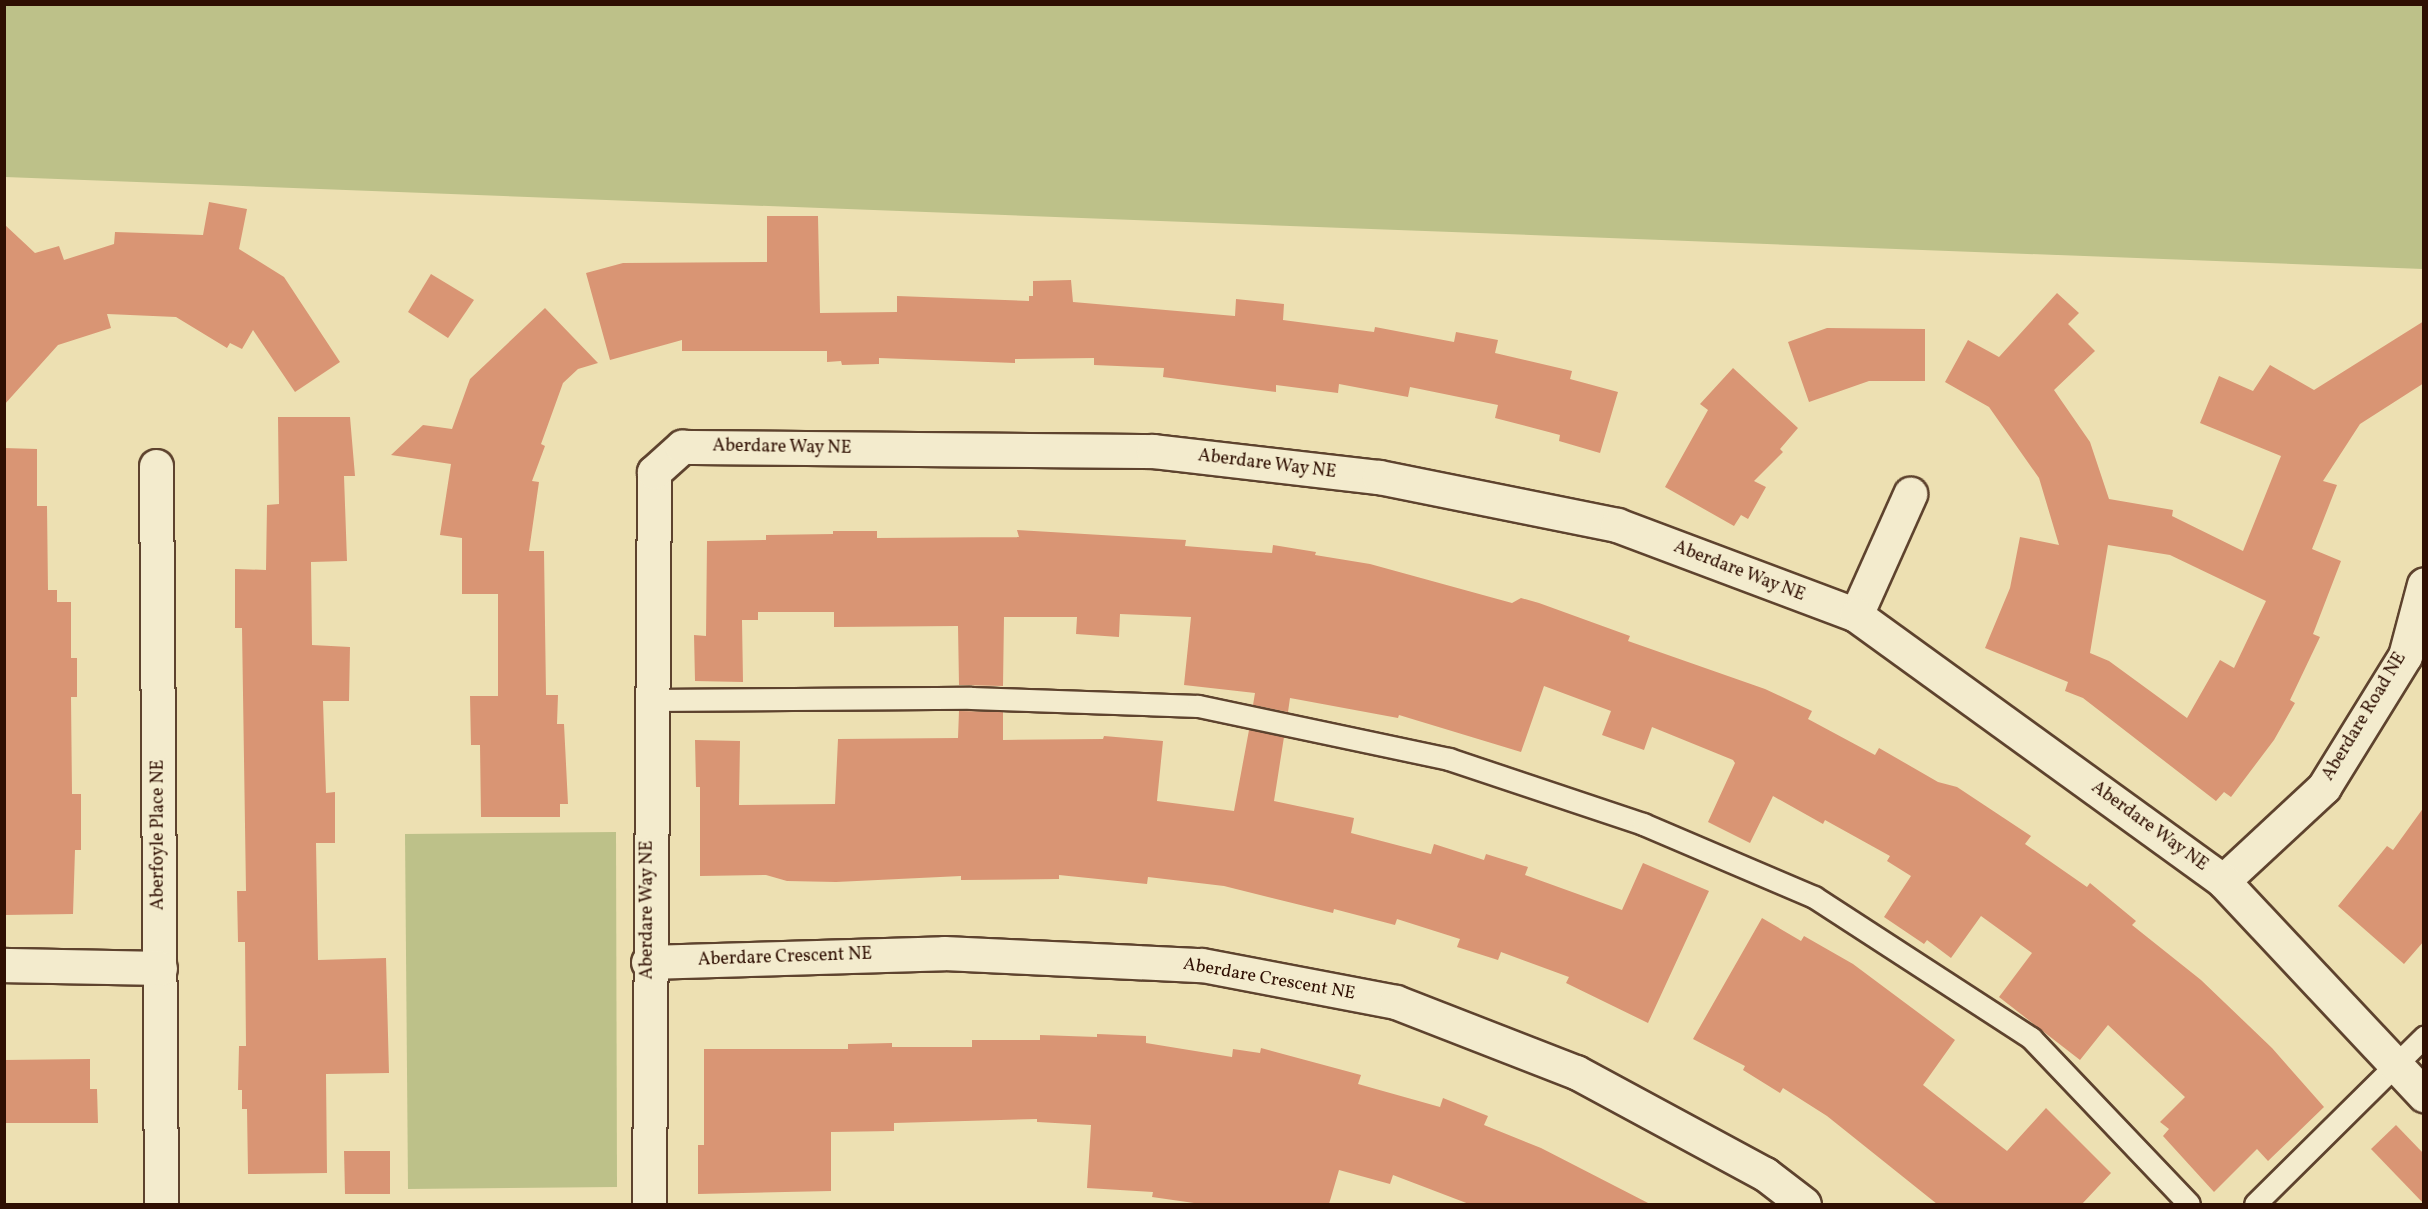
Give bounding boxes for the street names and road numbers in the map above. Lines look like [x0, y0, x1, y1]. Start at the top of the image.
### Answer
street label: Aberdare Way NE [712, 436, 852, 460]
street label: Aberdare Way NE [1196, 446, 1338, 484]
street label: Aberdare Way NE [1670, 537, 1808, 607]
street label: Aberdare Road NE [2318, 649, 2412, 785]
street label: Aberfoyle Place NE [148, 760, 170, 910]
street label: Aberdare Way NE [2086, 777, 2212, 877]
street label: Aberdare Way NE [637, 840, 659, 980]
street label: Aberdare Crescent NE [698, 944, 872, 972]
street label: Aberdare Crescent NE [1181, 954, 1357, 1006]

